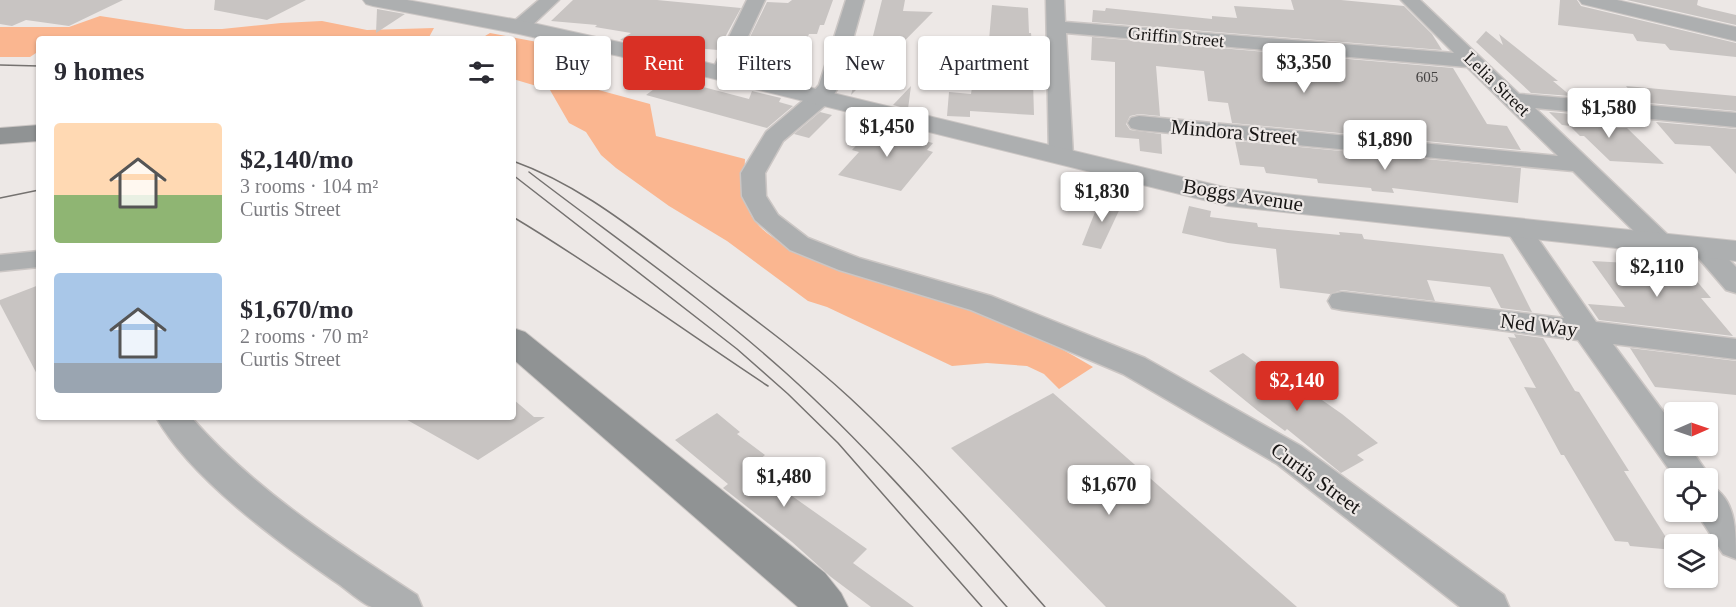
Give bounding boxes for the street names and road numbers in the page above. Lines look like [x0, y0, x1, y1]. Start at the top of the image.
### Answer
street label: Griffin Street [1127, 23, 1225, 51]
street label: Lelia Street [1460, 48, 1534, 120]
street label: Mindora Street [1170, 115, 1298, 149]
street label: Boggs Avenue [1181, 174, 1305, 216]
street label: Ned Way [1499, 308, 1580, 342]
street label: Curtis Street [1266, 437, 1366, 519]

